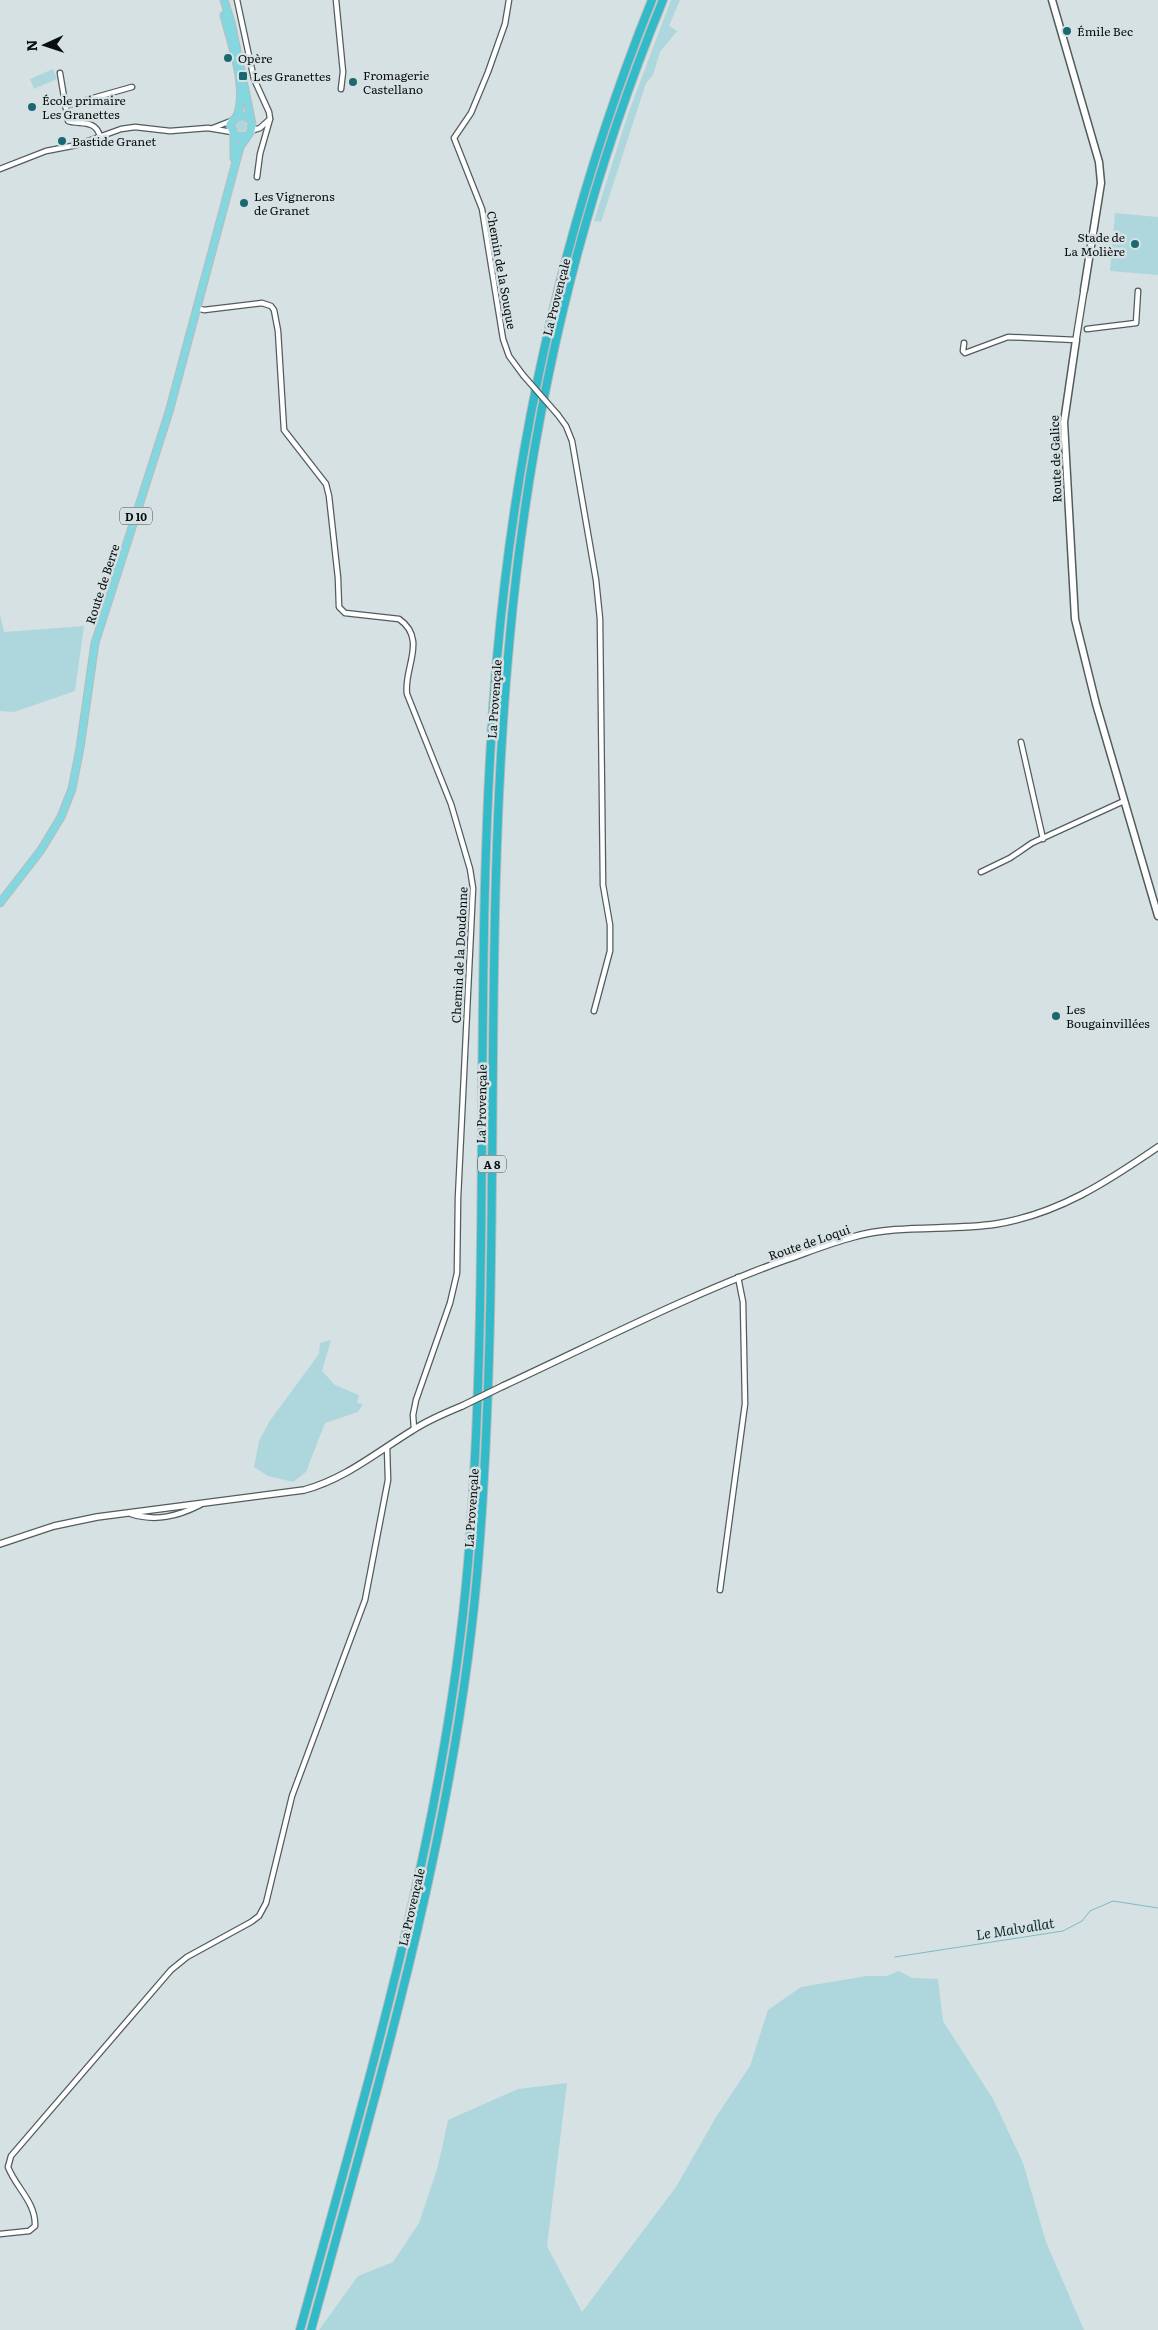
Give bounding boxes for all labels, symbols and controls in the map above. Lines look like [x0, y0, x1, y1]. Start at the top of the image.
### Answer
north arrow [20, 20, 70, 70]
place label: Émile Bec [1077, 22, 1133, 40]
marker: Émile Bec [1061, 25, 1073, 37]
text: N [21, 39, 41, 52]
place label: Opère [238, 49, 272, 67]
marker: Opère [222, 52, 234, 64]
place label: Fromagerie Castellano [363, 66, 429, 98]
place label: Les Granettes [253, 67, 331, 85]
marker: Les Granettes [237, 70, 249, 82]
marker: Fromagerie Castellano [347, 76, 359, 88]
place label: École primaire Les Granettes [42, 91, 126, 123]
marker: École primaire Les Granettes [26, 101, 38, 113]
place label: Bastide Granet [72, 132, 156, 150]
marker: Bastide Granet [56, 135, 68, 147]
place label: Les Vignerons de Granet [254, 187, 335, 219]
marker: Les Vignerons de Granet [238, 197, 250, 209]
street label: Chemin de la Souque [483, 210, 521, 330]
place label: Stade de La Molière [1064, 228, 1125, 260]
marker: Stade de La Molière [1129, 238, 1141, 250]
street label: La Provençale [538, 256, 574, 338]
street label: Route de Galice [1044, 415, 1066, 503]
road number: D 10 [120, 508, 152, 524]
street label: Route de Berre [81, 542, 123, 626]
street label: La Provençale [482, 659, 506, 739]
street label: Chemin de la Doudonne [446, 886, 472, 1024]
place label: Les Bougainvillées [1066, 1000, 1150, 1032]
marker: Les Bougainvillées [1050, 1010, 1062, 1022]
street label: La Provençale [471, 1064, 491, 1144]
road number: A 8 [478, 1156, 506, 1172]
street label: Route de Loqui [766, 1220, 852, 1264]
street label: La Provençale [459, 1468, 483, 1548]
street label: La Provençale [393, 1866, 429, 1948]
water label: Le Malvallat [974, 1912, 1056, 1944]

